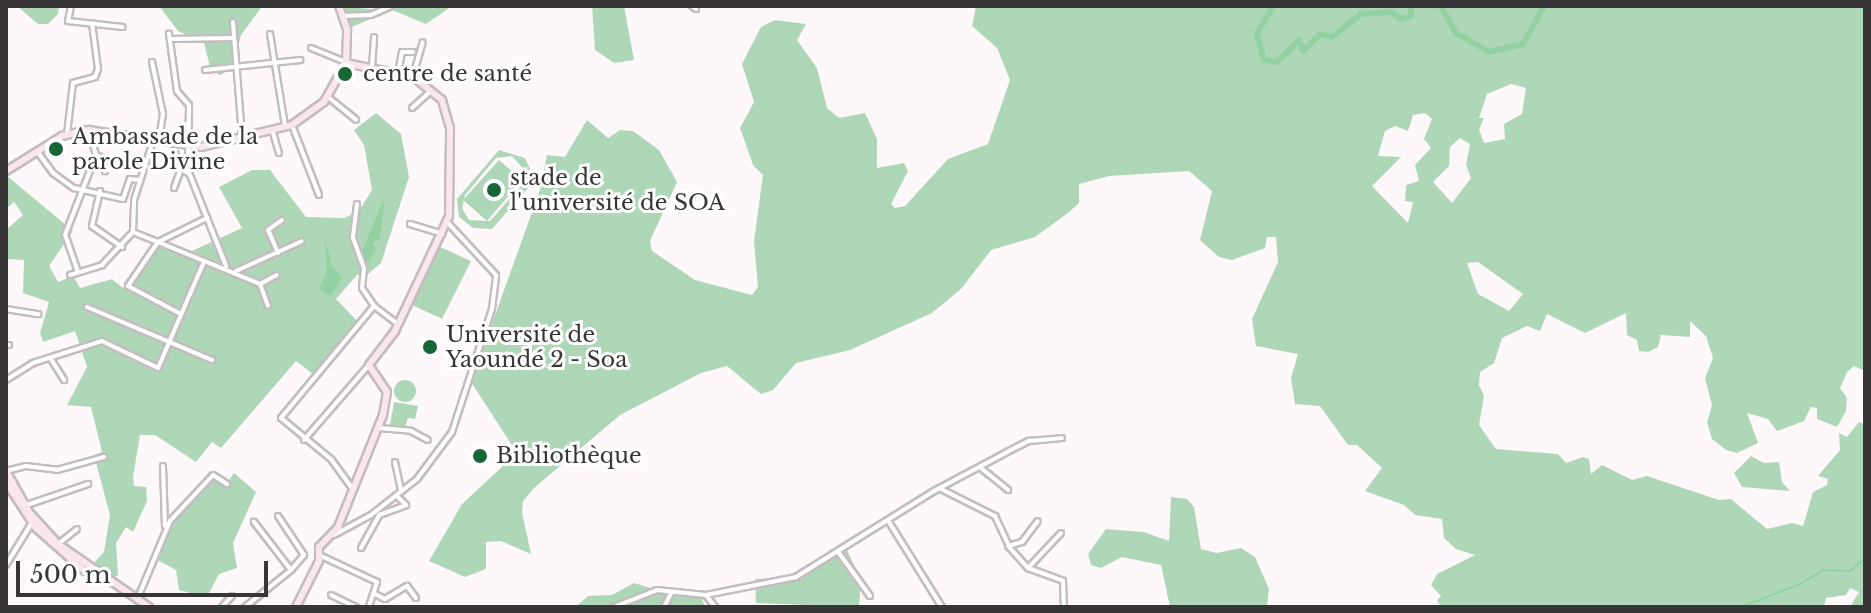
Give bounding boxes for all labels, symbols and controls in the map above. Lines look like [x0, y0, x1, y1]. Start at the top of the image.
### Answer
place label: centre de santé [363, 61, 532, 87]
marker: centre de santé [334, 63, 356, 85]
place label: Ambassade de la parole Divine [72, 123, 258, 174]
marker: Ambassade de la parole Divine [47, 140, 65, 158]
place label: stade de l'université de SOA [510, 164, 725, 216]
marker: stade de l'université de SOA [485, 181, 503, 199]
place label: Université de Yaoundé 2 - Soa [446, 321, 627, 372]
marker: Université de Yaoundé 2 - Soa [421, 338, 439, 356]
place label: Bibliothèque [496, 443, 642, 469]
marker: Bibliothèque [471, 447, 489, 465]
scale bar [20, 545, 272, 595]
text: 500 m [30, 560, 111, 589]

